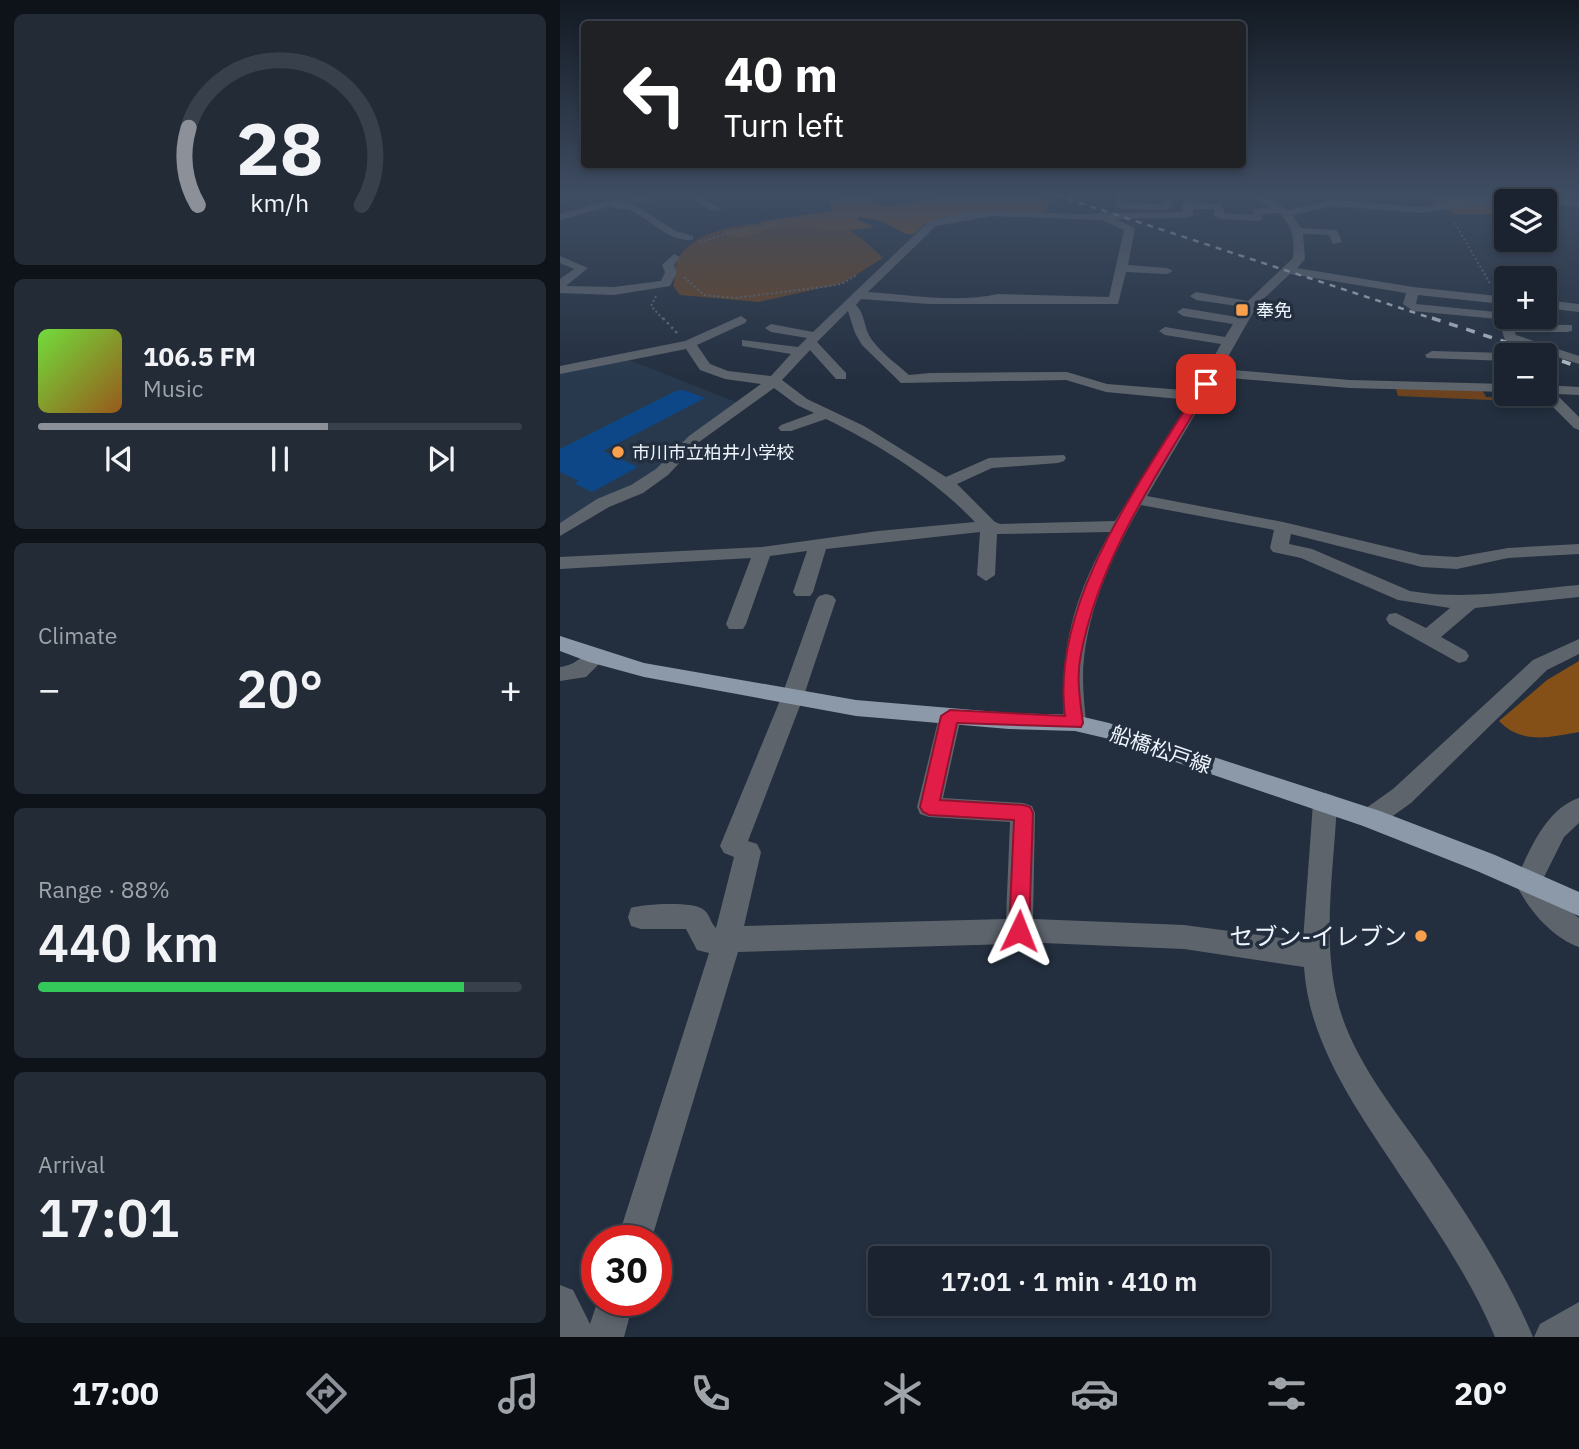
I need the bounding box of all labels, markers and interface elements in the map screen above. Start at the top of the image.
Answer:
text: 40 m [724,42,838,105]
icon: left [609,49,700,140]
text: 28 [236,101,324,196]
text: Turn left [724,104,844,146]
text: km/h [251,186,309,219]
map controls [1494,189,1557,406]
button: layers [1494,189,1557,252]
button: + [1494,266,1557,329]
place label: 奉免 [1256,299,1292,322]
marker: 奉免 [1234,302,1250,318]
text: 106.5 FM [143,339,256,373]
button: − [1494,343,1557,406]
pin [1176,354,1236,414]
icon: arrive [1187,365,1225,403]
text: Music [143,373,203,403]
icon: previous [100,440,138,478]
icon: pause [261,440,299,478]
icon: next [422,440,460,478]
place label: 市川市立柏井小学校 [632,441,794,464]
marker: 市川市立柏井小学校 [610,444,626,460]
text: Climate [38,620,117,650]
text: 20° [237,655,323,722]
text: − [38,664,61,713]
text: + [499,664,522,713]
street label: 船橋松戸線 [1107,719,1215,779]
text: Range · 88% [38,874,170,904]
position arrow [982,894,1056,968]
text: 440 km [38,909,219,976]
place label: セブン-イレブン [1229,920,1407,952]
marker: セブン-イレブン [1413,928,1429,944]
text: Arrival [38,1149,105,1179]
text: 17:01 [38,1184,179,1251]
speed limit sign: 30 [581,1225,672,1316]
text: 17:01 · 1 min · 410 m [941,1264,1197,1298]
icon: directions [302,1369,351,1418]
icon: music [494,1369,543,1418]
icon: phone [686,1369,735,1418]
icon: climate [878,1369,927,1418]
icon: car [1070,1369,1119,1418]
icon: filters [1262,1369,1311,1418]
text: 17:00 [72,1372,159,1414]
text: 20° [1454,1372,1507,1414]

